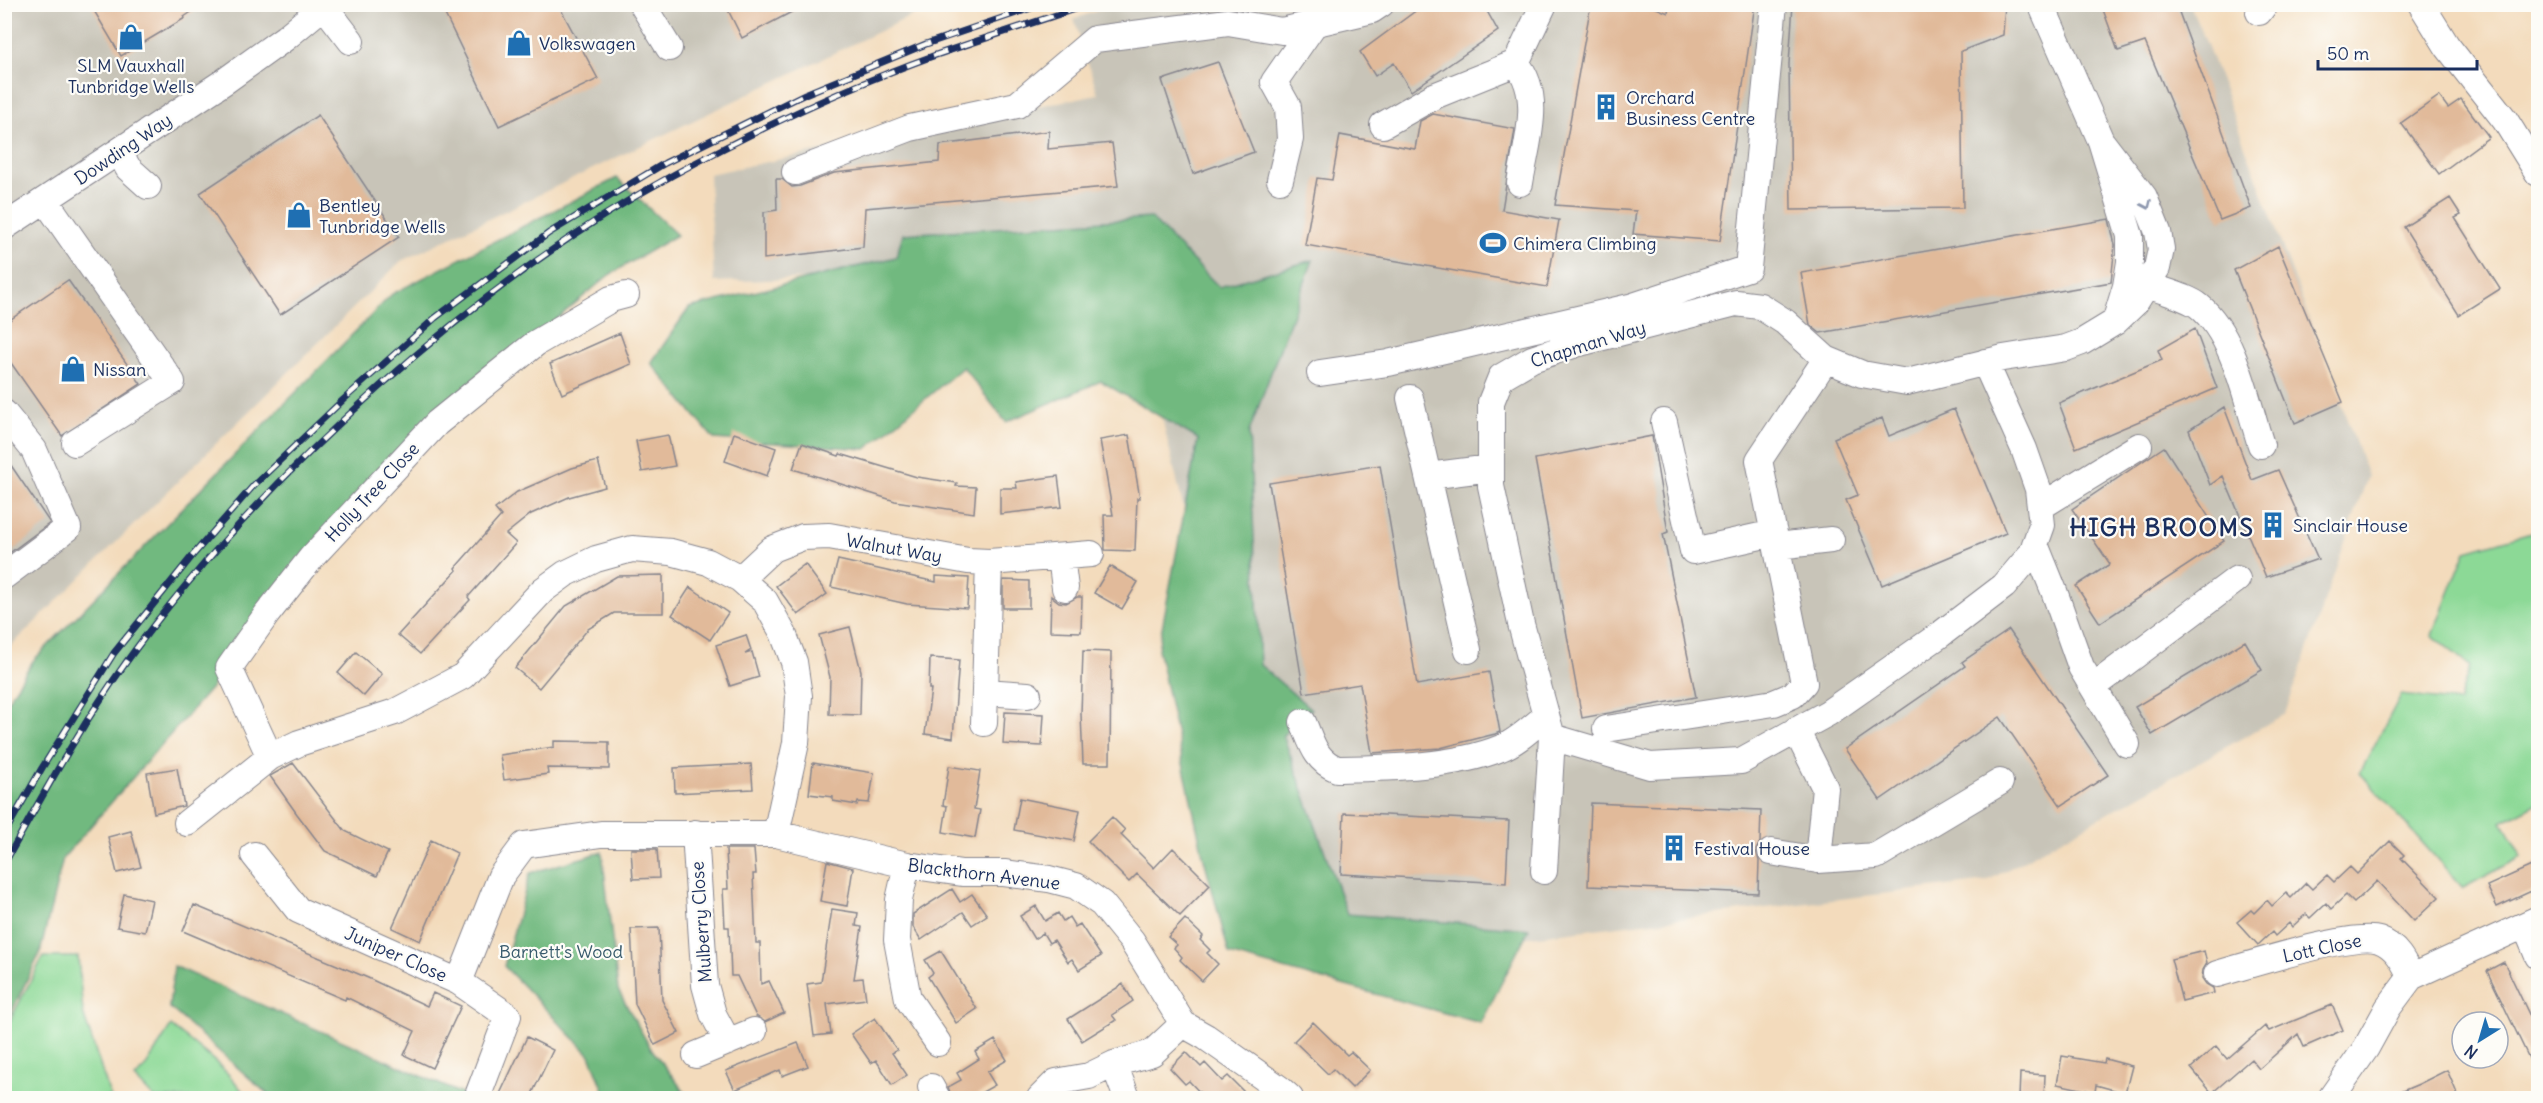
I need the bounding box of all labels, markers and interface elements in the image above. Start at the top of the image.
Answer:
shop icon: SLM Vauxhall Tunbridge Wells [116,22,146,52]
shop icon: Volkswagen [504,28,534,58]
place label: Volkswagen [539,32,636,55]
scale bar [2318,33,2477,71]
text: 50 m [2327,42,2369,65]
place label: SLM Vauxhall Tunbridge Wells [68,54,194,98]
place label: Orchard Business Centre [1626,86,1755,130]
building icon: Orchard Business Centre [1591,92,1621,122]
street label: Dowding Way [70,108,176,190]
place label: Bentley Tunbridge Wells [319,194,446,238]
one-way arrow [2140,199,2152,210]
shop icon: Bentley Tunbridge Wells [284,200,314,230]
sports icon: Chimera Climbing [1478,228,1508,258]
place label: Chimera Climbing [1513,232,1657,255]
street label: Chapman Way [1527,316,1649,372]
shop icon: Nissan [58,354,88,384]
place label: Nissan [93,358,146,381]
street label: Holly Tree Close [320,437,424,547]
building icon: Sinclair House [2258,510,2288,540]
district label: HIGH BROOMS [2070,512,2254,542]
place label: Sinclair House [2293,514,2408,537]
street label: Walnut Way [844,528,944,568]
building icon: Festival House [1659,833,1689,863]
place label: Festival House [1694,837,1810,860]
street label: Blackthorn Avenue [907,853,1061,895]
street label: Mulberry Close [685,860,717,984]
street label: Juniper Close [341,921,451,987]
street label: Lott Close [2281,928,2363,968]
park label: Barnett's Wood [499,940,623,963]
north arrow [2450,1010,2510,1070]
text: N [2461,1041,2481,1063]

